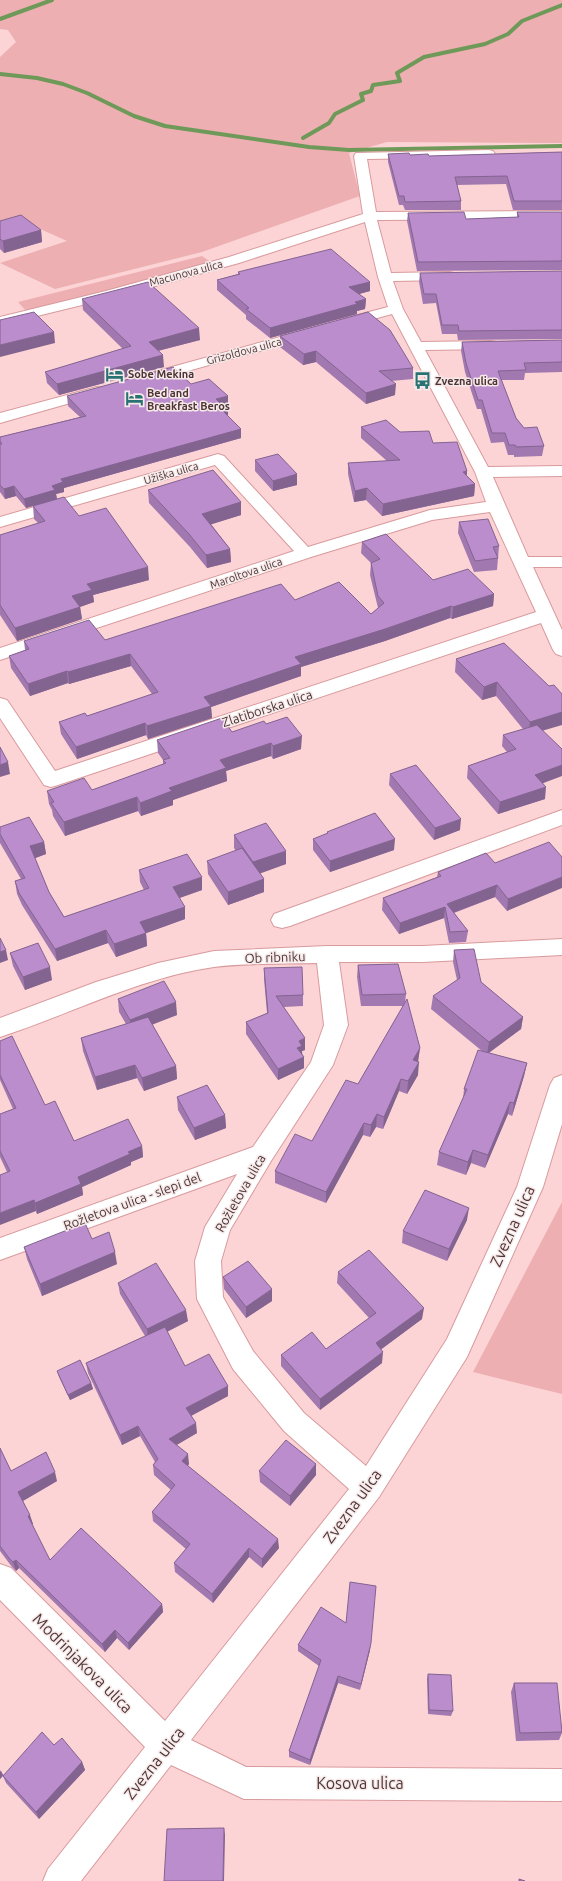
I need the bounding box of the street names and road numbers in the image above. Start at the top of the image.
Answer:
street label: Macunova ulica [148,257,224,289]
street label: Grizoldova ulica [205,335,283,367]
street label: Užiška ulica [142,459,200,487]
street label: Maroltova ulica [208,555,284,591]
street label: Zlatiborska ulica [220,687,314,729]
street label: Ob ribniku [244,949,306,965]
street label: Rožletova ulica [212,1152,268,1234]
street label: Rožletova ulica - slepi del [61,1169,203,1232]
street label: Zvezna ulica [486,1183,538,1269]
street label: Zvezna ulica [319,1466,385,1546]
street label: Modrinjakova ulica [29,1609,137,1717]
street label: Zvezna ulica [120,1723,188,1803]
street label: Kosova ulica [316,1774,404,1792]

